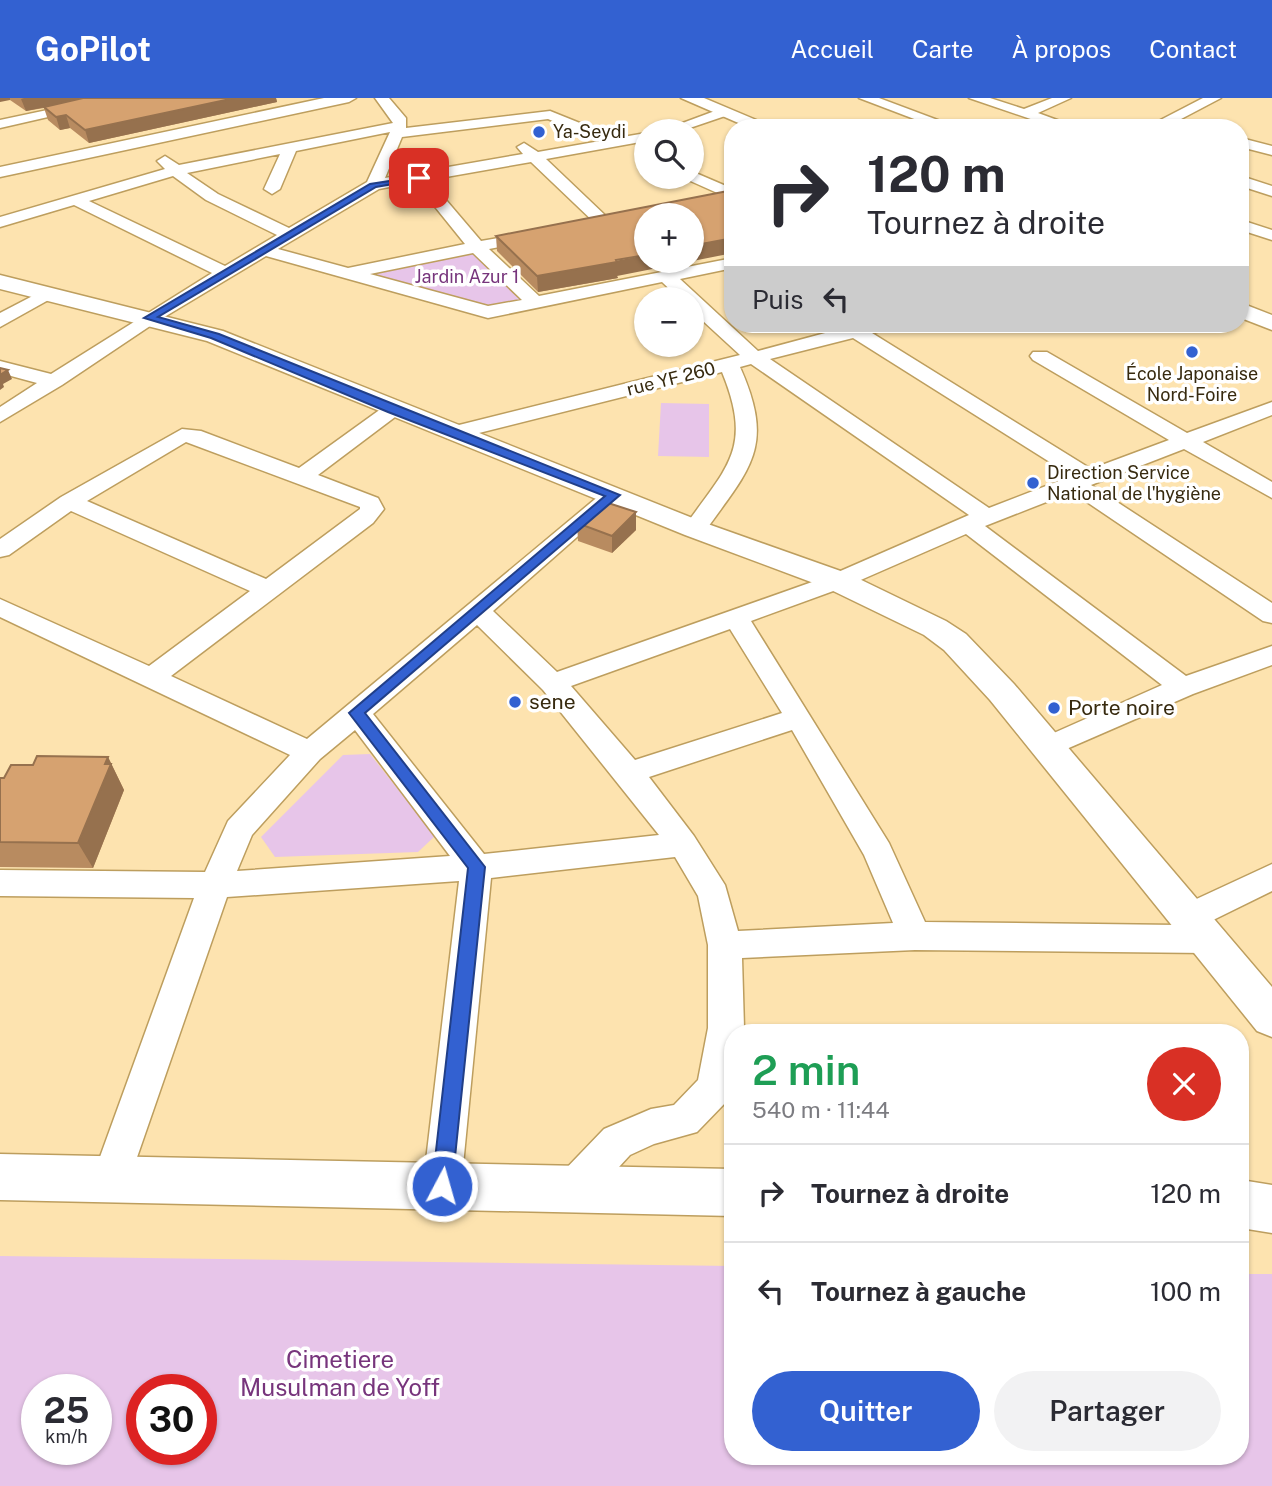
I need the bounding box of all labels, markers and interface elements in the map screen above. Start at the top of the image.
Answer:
text: GoPilot [35,30,151,68]
text: Accueil [791,35,874,63]
text: Carte [912,35,973,63]
text: À propos [1011,35,1111,63]
text: Contact [1149,35,1237,63]
map controls [634,119,704,357]
button: search [634,119,704,189]
place label: Ya-Seydi [553,121,626,142]
marker: Ya-Seydi [531,124,547,140]
text: 120 m [867,145,1006,203]
icon: right [752,147,843,238]
pin [389,148,449,208]
icon: arrive [400,159,438,197]
button: + [634,203,704,273]
text: Tournez à droite [867,204,1105,241]
park label: Jardin Azur 1 [415,266,519,287]
icon: left [817,280,855,318]
text: Puis [752,284,803,315]
button: − [634,287,704,357]
marker: École Japonaise Nord-Foire [1184,344,1200,360]
street label: rue YF 260 [624,357,717,400]
place label: École Japonaise Nord-Foire [1126,362,1258,405]
place label: Direction Service National de l'hygiène [1047,462,1221,504]
marker: Direction Service National de l'hygiène [1025,475,1041,491]
place label: sene [529,689,576,714]
marker: sene [507,694,523,710]
place label: Porte noire [1068,695,1175,720]
marker: Porte noire [1046,700,1062,716]
text: 2 min [752,1045,860,1094]
button: close [1147,1047,1221,1121]
text: 540 m · 11:44 [752,1096,890,1123]
position arrow [405,1149,479,1223]
icon: right [752,1174,790,1212]
text: Tournez à droite [811,1178,1009,1209]
text: 120 m [1150,1178,1221,1209]
icon: left [752,1272,790,1310]
text: Tournez à gauche [811,1276,1026,1307]
text: 100 m [1150,1276,1221,1307]
park label: Cimetiere Musulman de Yoff [240,1345,440,1401]
button: Quitter [752,1371,980,1451]
button: Partager [994,1371,1221,1451]
speed limit sign: 30 [126,1374,217,1465]
text: 25 [44,1390,89,1431]
text: km/h [45,1426,88,1447]

